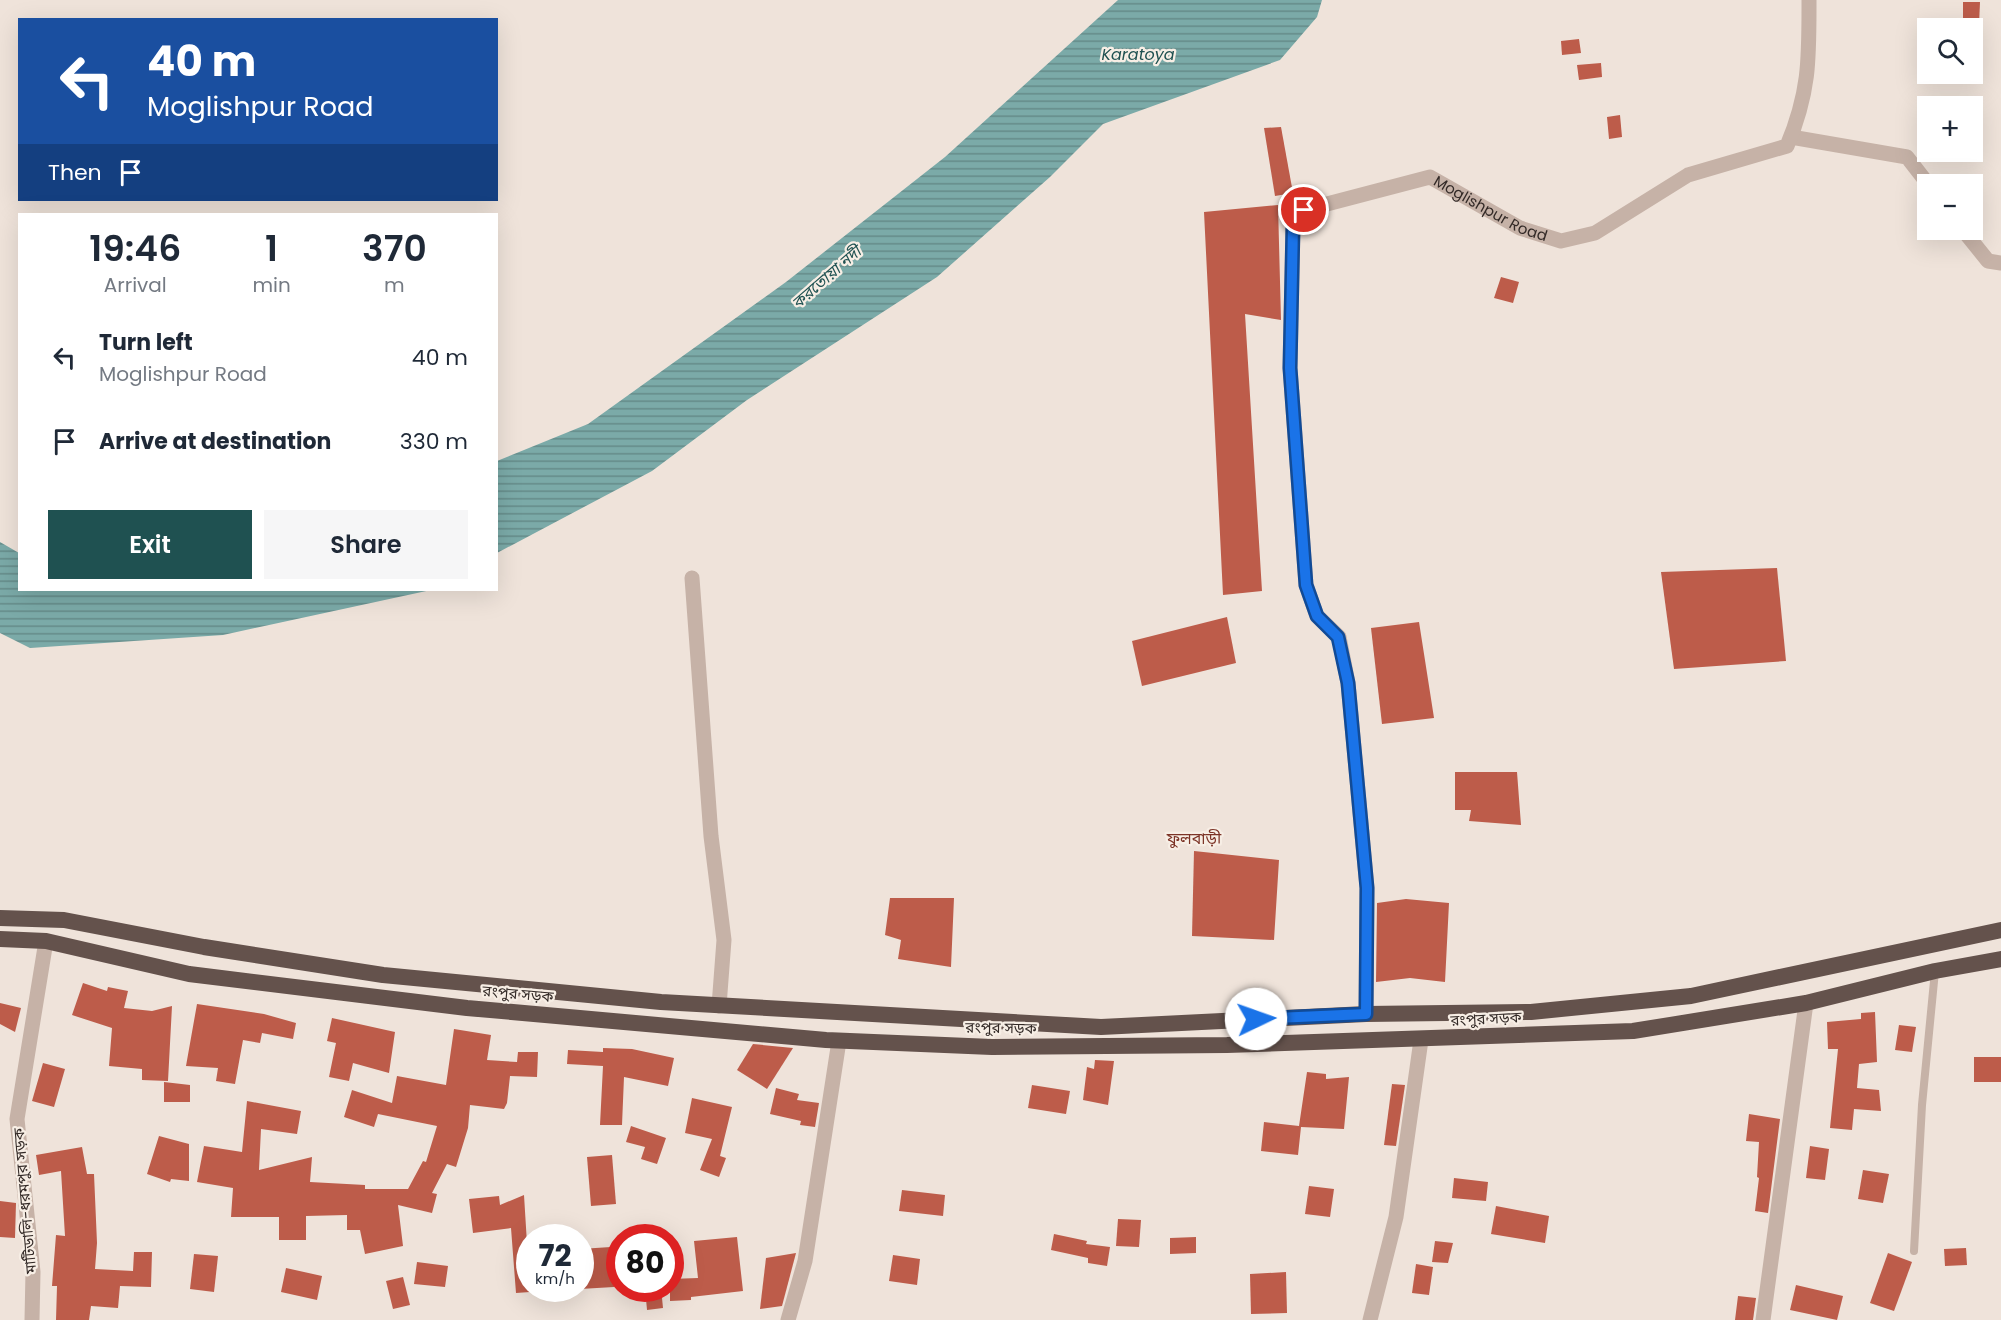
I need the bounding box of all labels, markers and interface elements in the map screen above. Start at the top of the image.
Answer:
map controls [1917,18,1983,240]
button: search [1917,18,1983,84]
text: 40 m [147,32,256,91]
icon: left [48,42,126,120]
water label: Karatoya [1101,43,1175,66]
text: Moglishpur Road [147,88,373,125]
button: + [1917,96,1983,162]
icon: arrive [114,156,147,189]
text: Then [48,157,102,188]
street label: Moglishpur Road [1430,170,1550,246]
button: − [1917,174,1983,240]
pin [1278,184,1329,235]
icon: arrive [1287,193,1320,226]
text: 19:46 [89,223,181,274]
text: 1 [265,223,278,274]
text: 370 [362,223,427,274]
water label: করতোয়া নদী [786,239,868,314]
text: Arrival [104,271,167,299]
text: min [252,271,291,299]
text: m [384,271,405,299]
text: Turn left [99,327,193,358]
icon: left [48,341,81,374]
text: 40 m [412,342,468,373]
text: Moglishpur Road [99,360,267,388]
icon: arrive [48,425,81,458]
text: Arrive at destination [99,426,331,457]
text: 330 m [400,426,468,457]
button: Exit [48,510,252,579]
button: Share [264,510,468,579]
district label: ফুলবাড়ী [1166,827,1222,850]
street label: রংপুর সড়ক [481,980,555,1007]
position arrow [1224,987,1288,1051]
street label: রংপুর সড়ক [1449,1006,1523,1031]
street label: রংপুর সড়ক [964,1016,1038,1039]
street label: মাটিডালি-ধরমপুর সড়ক [8,1126,41,1276]
speed limit sign: 80 [606,1224,684,1302]
text: 72 [538,1234,572,1277]
text: km/h [535,1268,575,1289]

